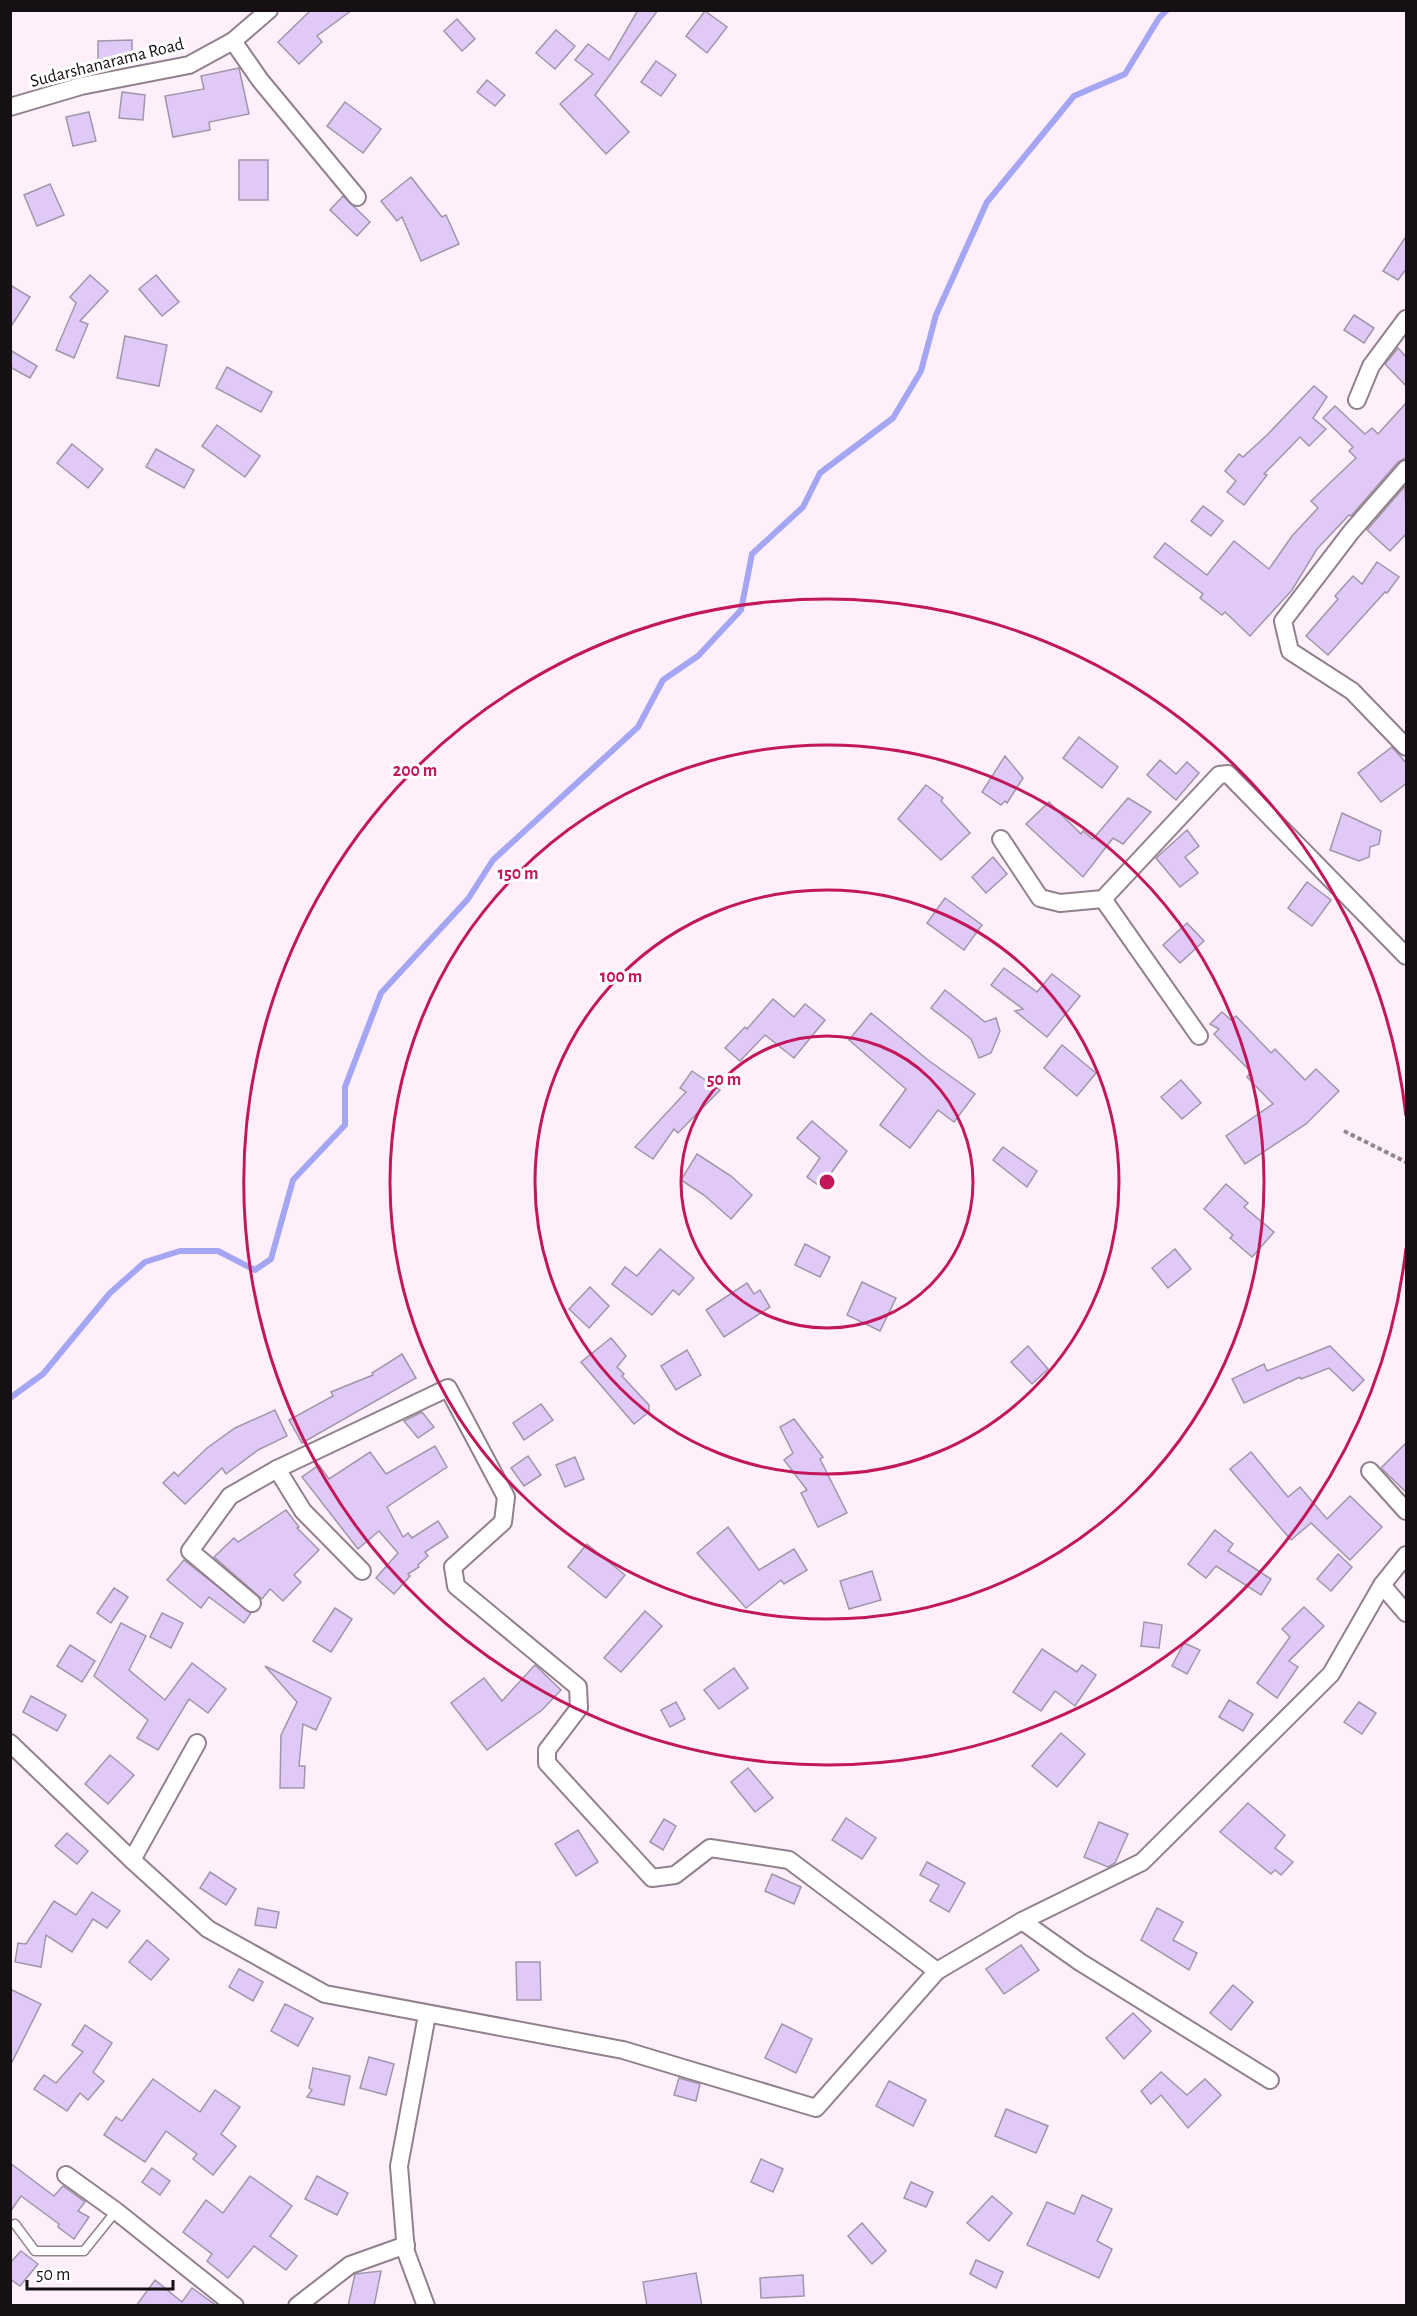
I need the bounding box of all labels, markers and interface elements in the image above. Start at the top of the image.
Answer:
street label: Sudarshanarama Road [28,35,186,91]
text: 200 m [393,762,437,780]
text: 150 m [498,865,538,883]
text: 100 m [600,968,642,986]
text: 50 m [707,1071,741,1089]
centre of rings [817,1172,837,1192]
scale bar [27,2253,172,2291]
text: 50 m [36,2266,70,2284]

